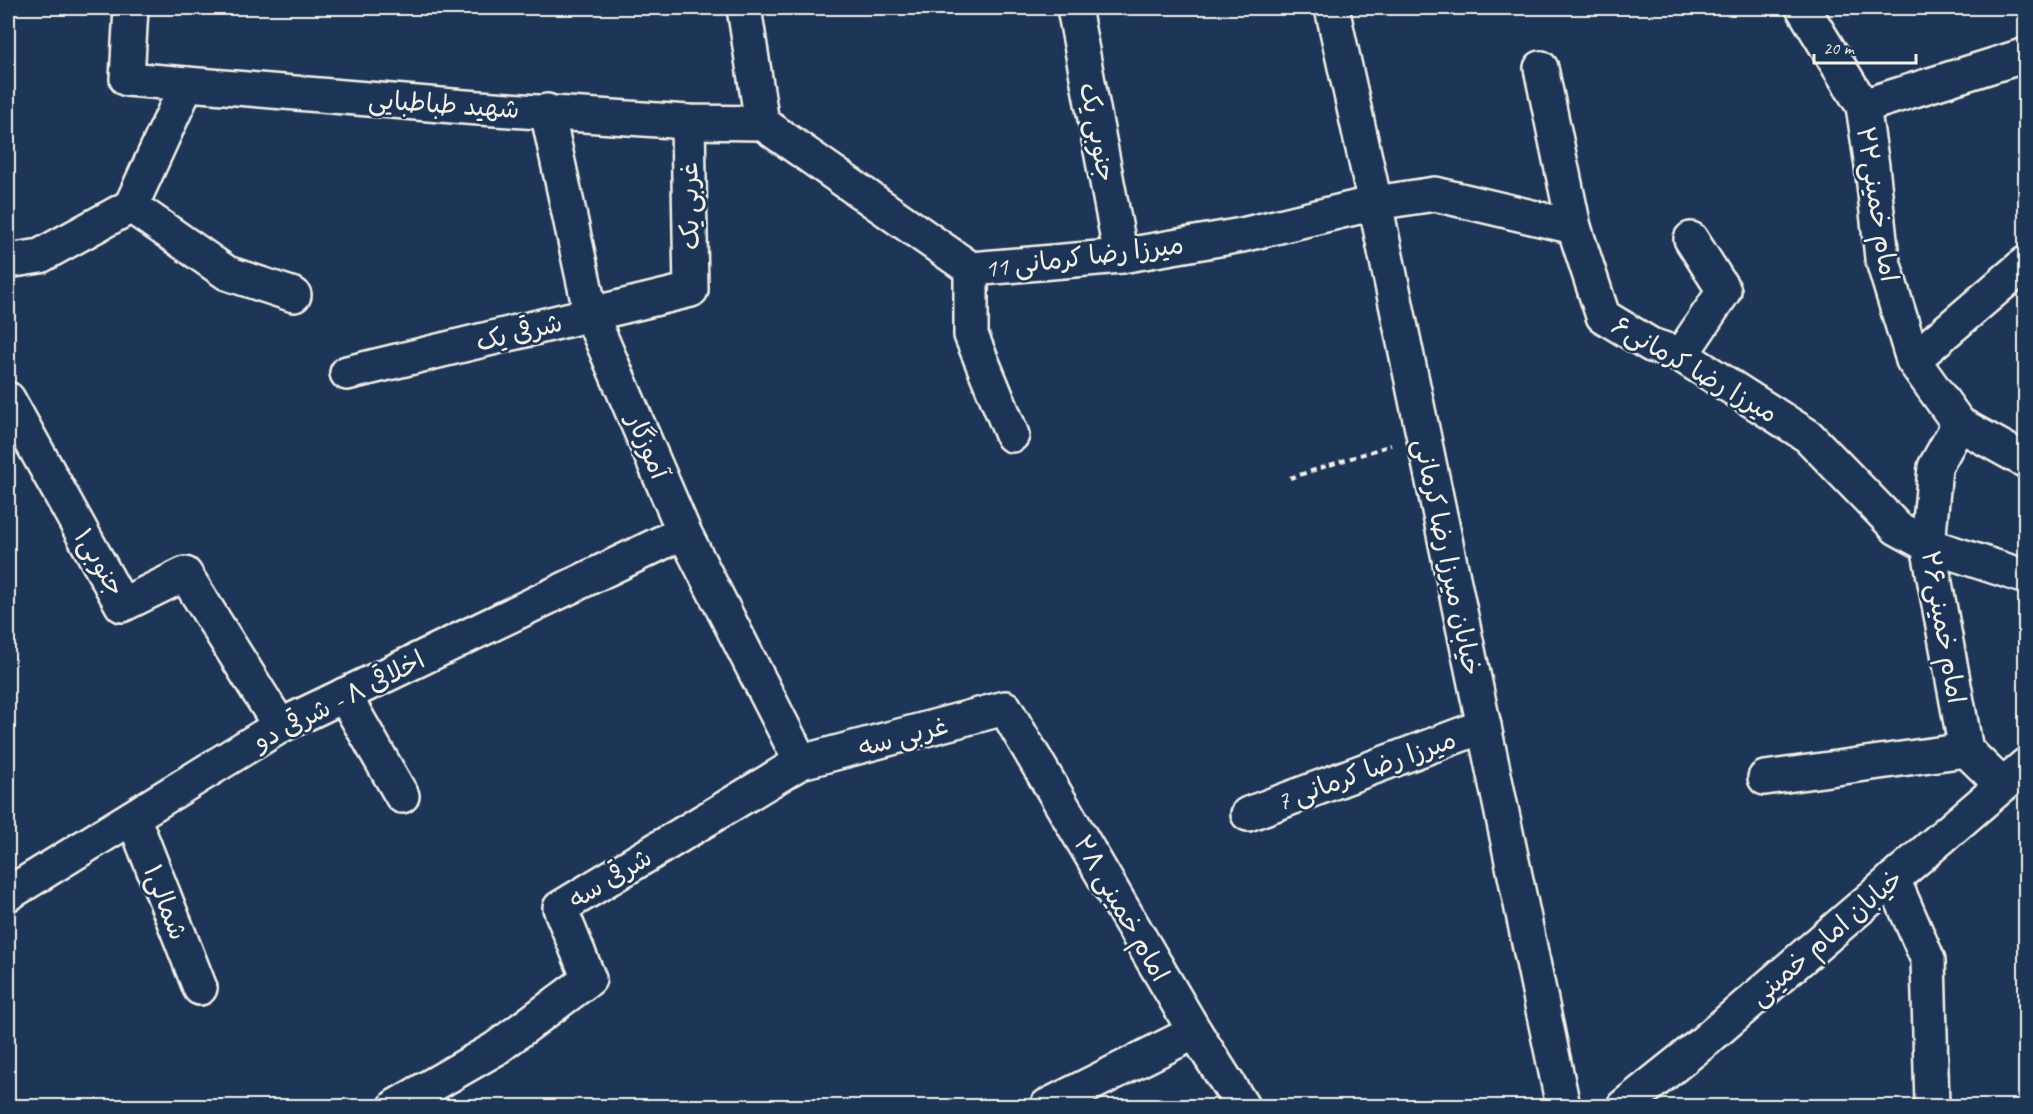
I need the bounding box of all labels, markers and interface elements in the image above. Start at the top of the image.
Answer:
scale bar [1814,27,1916,65]
text: 20 m [1823,37,1856,59]
street label: جنوبی یک [1072,80,1123,184]
street label: شهید طباطبایی [367,83,521,126]
street label: امام خمینی۲۲ [1846,124,1906,285]
street label: غربی یک [672,162,707,250]
street label: میرزا رضا کرمانی 11 [983,228,1186,285]
street label: شرقی یک [472,306,566,359]
street label: میرزا رضا کرمانی۶ [1606,309,1784,430]
street label: آموزگار [618,407,677,485]
street label: خیابان میرزا رضا کرمانی [1406,436,1489,679]
street label: جنوبی۱ [67,522,133,602]
street label: امام خمینی۲۶ [1911,548,1973,707]
street label: اخلاقی ۸ - شرقی دو [246,643,430,759]
street label: غربی سه [855,709,952,764]
street label: میرزا رضا کرمانی 7 [1272,723,1460,818]
street label: امام خمینی ۲۸ [1064,829,1177,989]
street label: شرقی سه [563,841,658,916]
street label: شمالی۱ [136,860,195,945]
street label: خیابان امام خمینی [1743,862,1912,1015]

